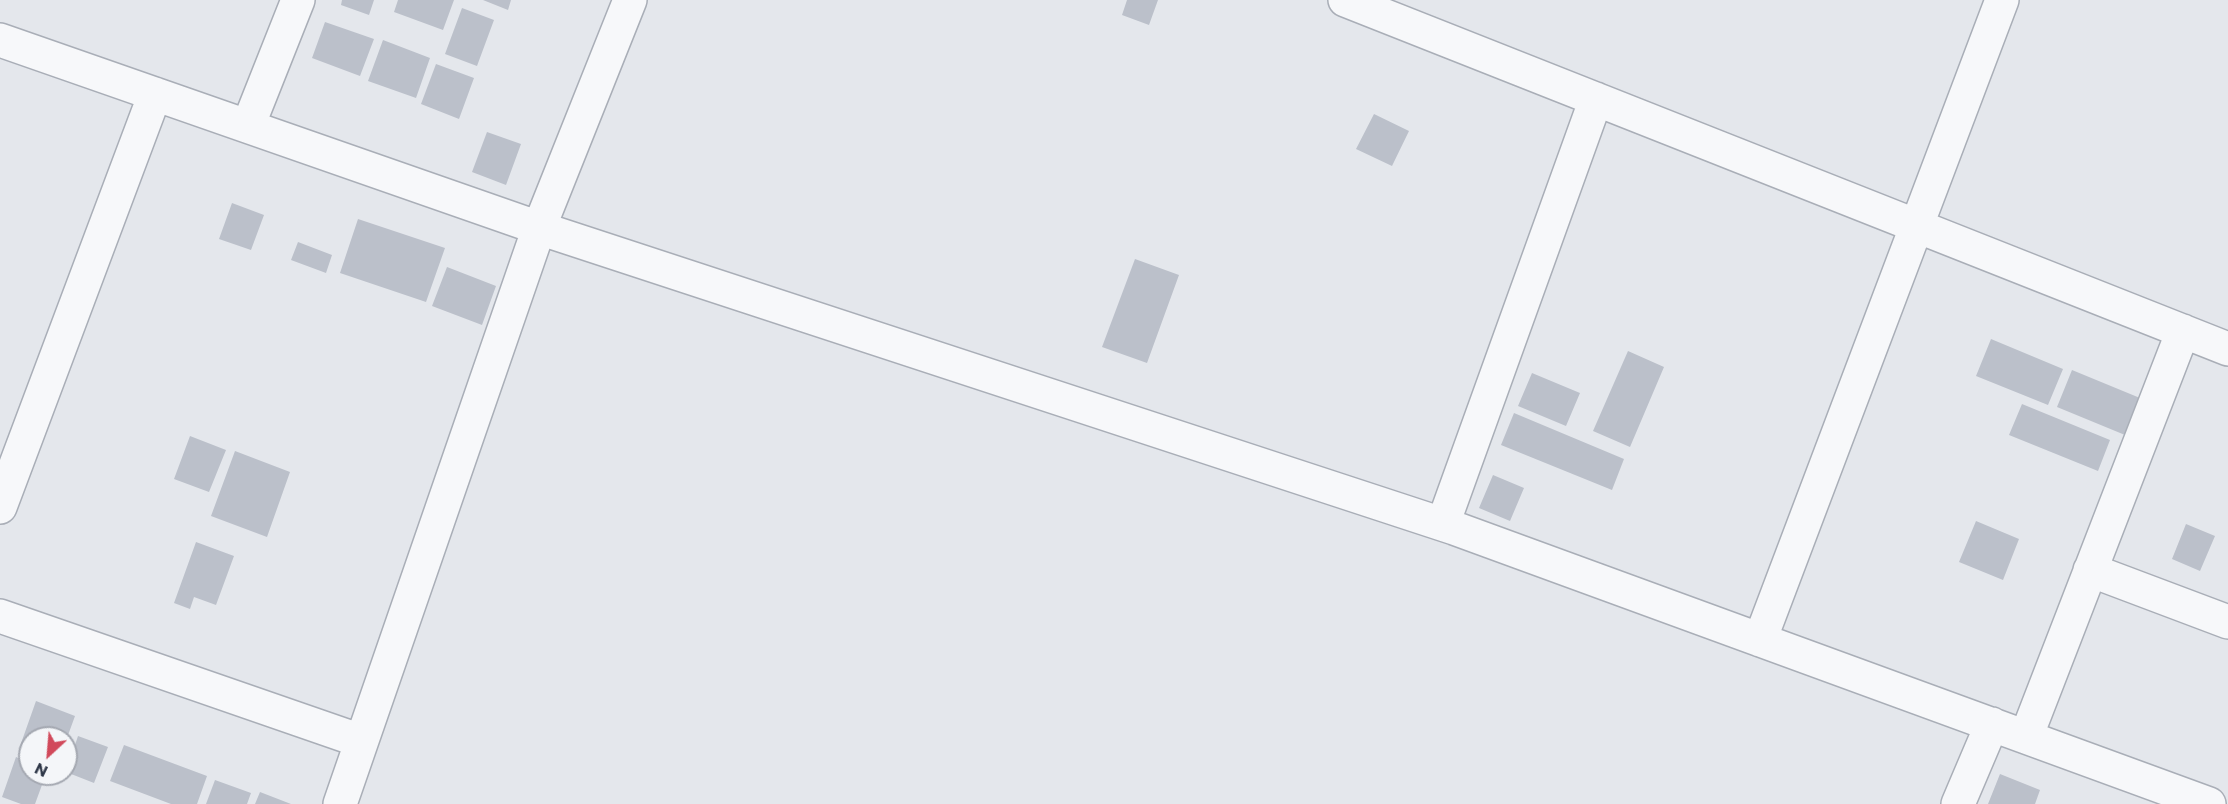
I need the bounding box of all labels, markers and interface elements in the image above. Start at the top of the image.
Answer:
north arrow [18,726,78,786]
text: N [31,760,50,782]

